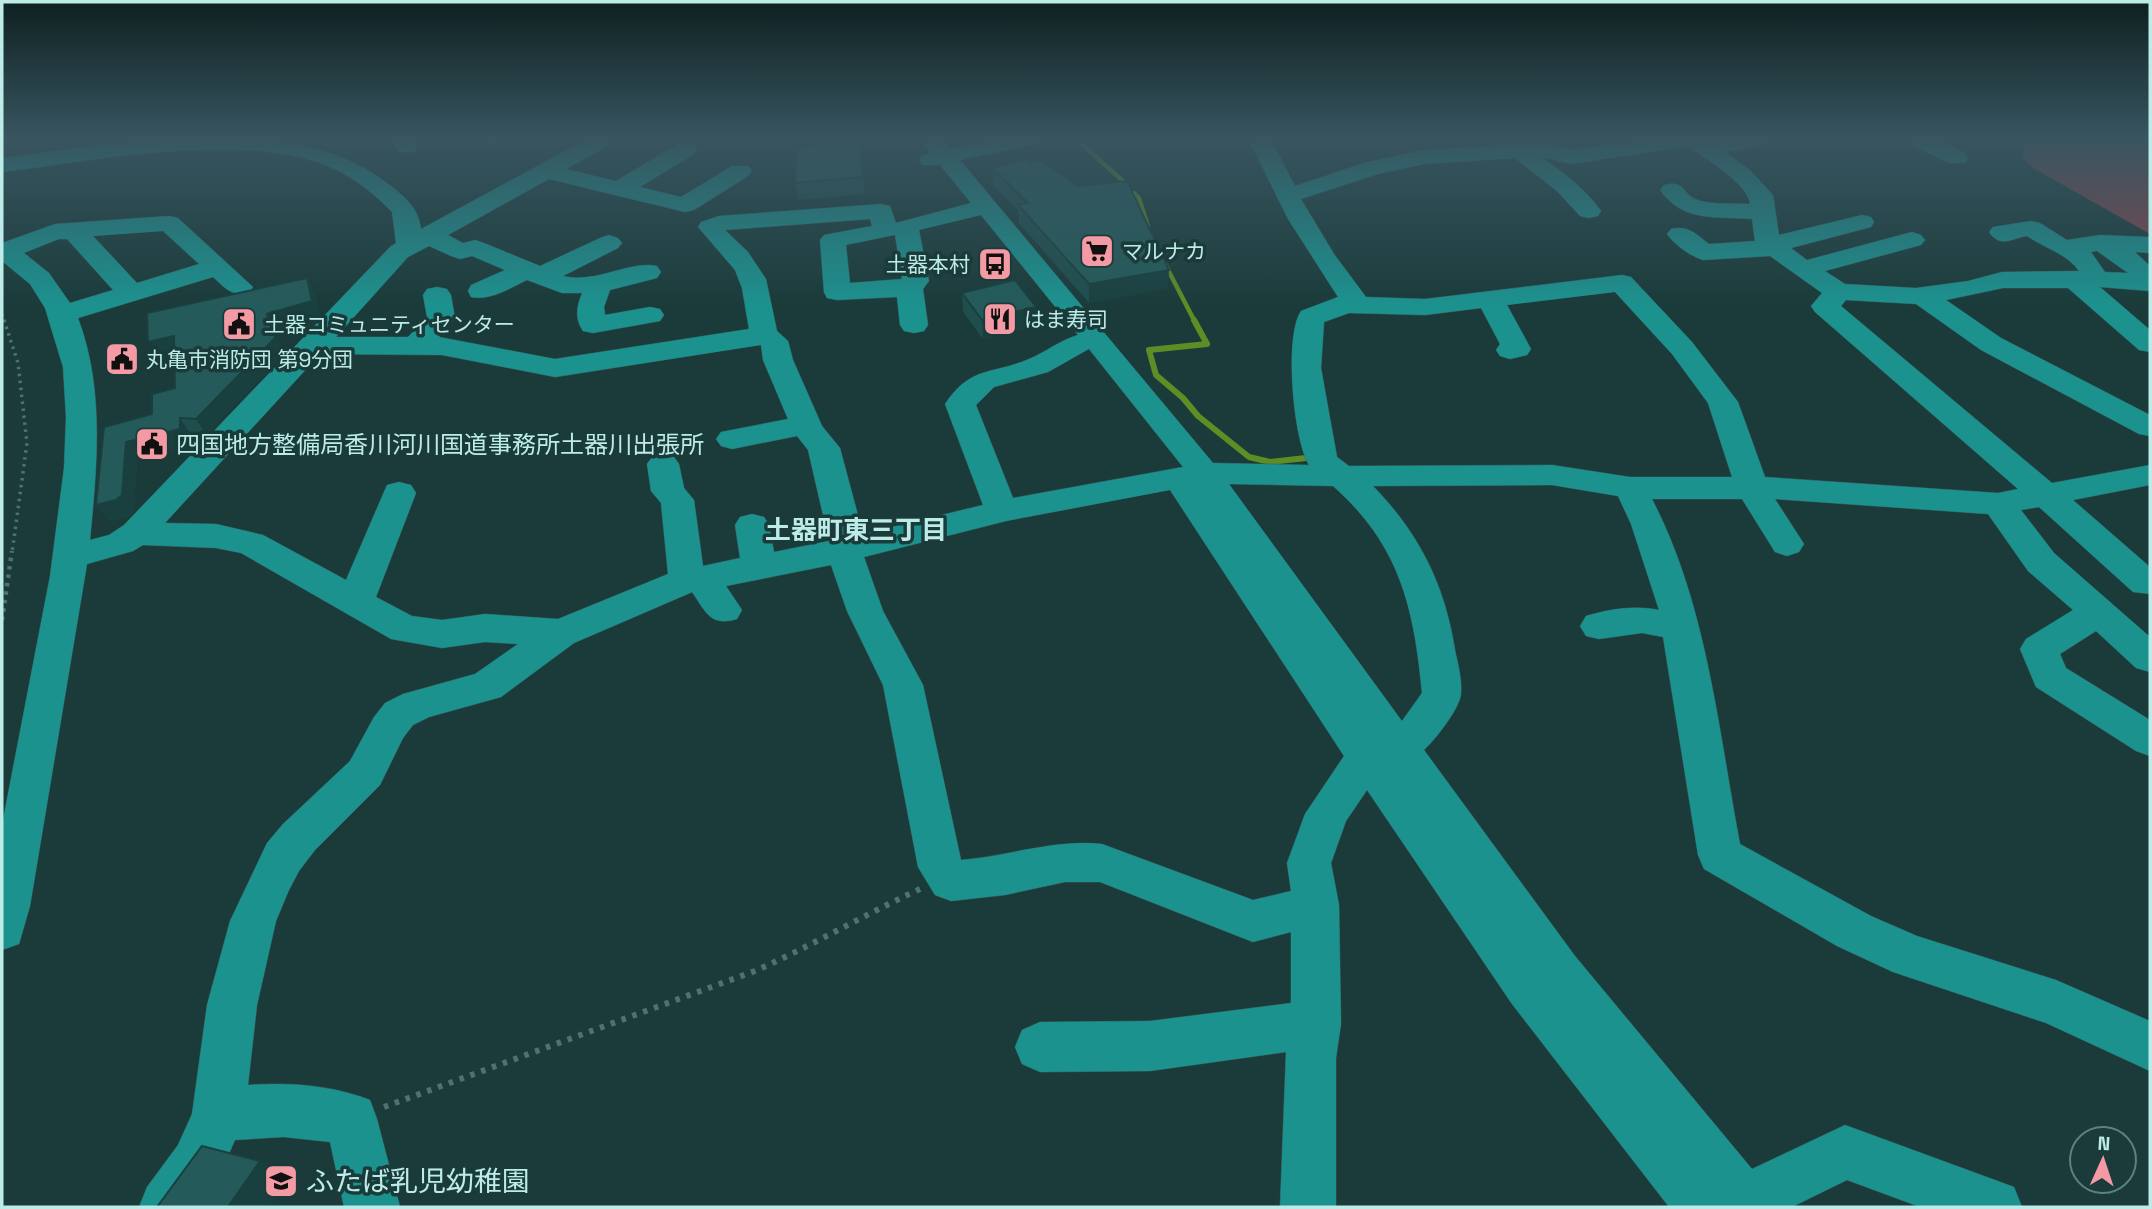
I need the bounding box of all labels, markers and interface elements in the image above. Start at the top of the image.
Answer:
supermarket icon: マルナカ [1078,232,1116,270]
place label: マルナカ [1122,238,1206,265]
bus stop icon: 土器本村 [976,245,1014,283]
place label: 土器本村 [886,251,970,278]
restaurant icon: はま寿司 [981,300,1019,338]
public building icon: 土器コミュニティセンター [220,305,258,343]
place label: はま寿司 [1024,306,1108,333]
place label: 土器コミュニティセンター [264,311,515,338]
public building icon: 丸亀市消防団 第9分団 [103,340,141,378]
place label: 丸亀市消防団 第9分団 [146,346,353,373]
public building icon: 四国地方整備局香川河川国道事務所土器川出張所 [133,425,171,463]
place label: 四国地方整備局香川河川国道事務所土器川出張所 [176,429,704,460]
district label: 土器町東三丁目 [765,513,947,547]
north arrow [2068,1125,2138,1195]
text: N [2097,1131,2111,1156]
school or university icon: ふたば乳児幼稚園 [262,1162,300,1200]
place label: ふたば乳児幼稚園 [306,1163,530,1199]

